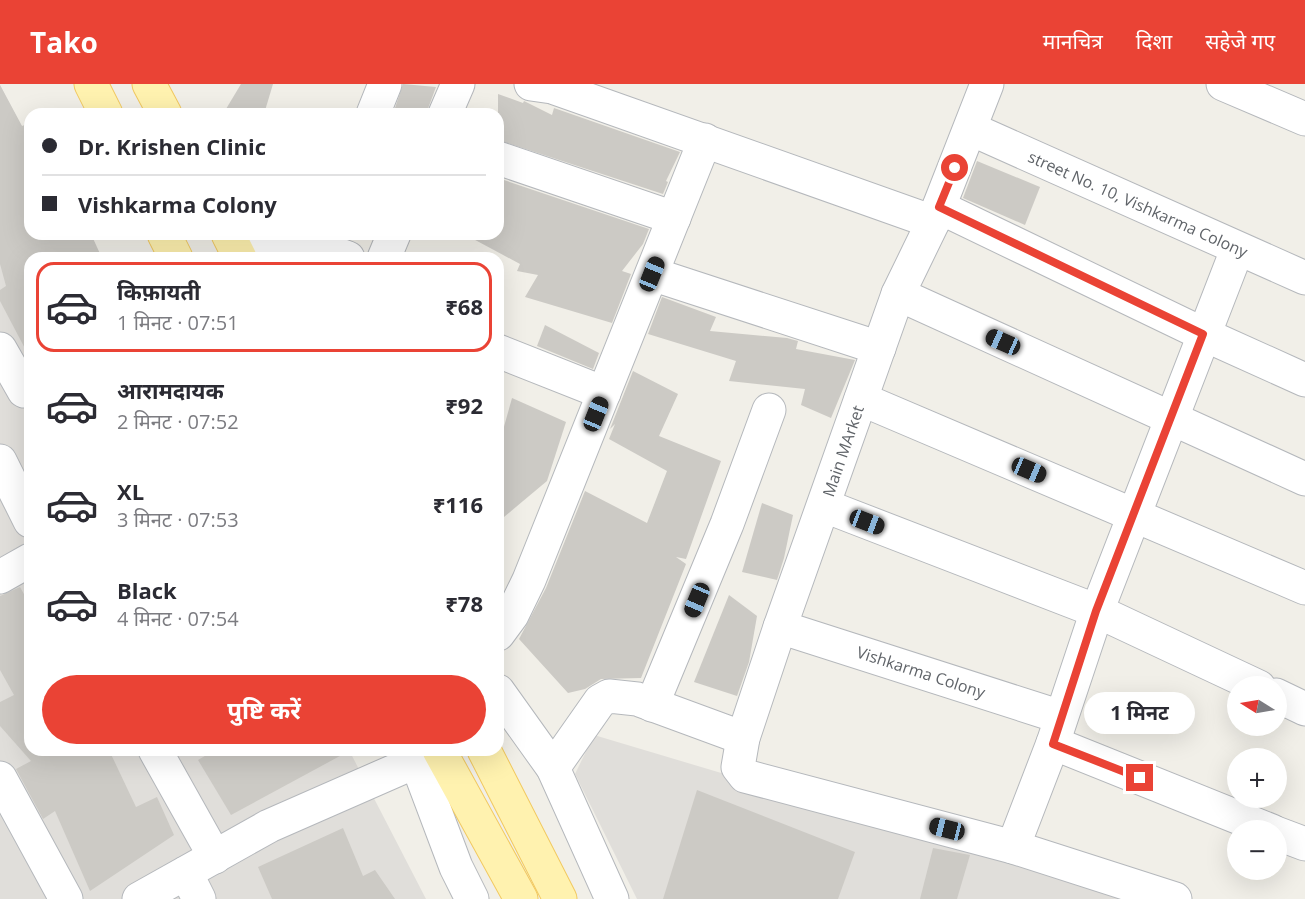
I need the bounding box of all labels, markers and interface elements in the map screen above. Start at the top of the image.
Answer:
text: Tako [30,23,98,61]
text: मानचित्र [1043,27,1103,55]
text: दिशा [1136,27,1172,55]
text: सहेजे गए [1205,27,1275,55]
text: Dr. Krishen Clinic [78,131,266,161]
street label: street No. 10, Vishkarma Colony [1025,146,1252,263]
route start [941,154,968,181]
text: Vishkarma Colony [78,189,277,219]
car [637,254,667,294]
text: किफ़ायती [117,276,201,306]
icon: car [45,280,99,334]
text: ₹68 [445,291,483,321]
text: 1 मिनट · 07:51 [117,309,239,336]
car [983,326,1023,358]
text: आरामदायक [117,375,224,405]
icon: car [45,379,99,433]
text: ₹92 [445,390,483,420]
car [581,394,611,434]
street label: Main MArket [817,402,869,500]
text: 2 मिनट · 07:52 [117,408,239,435]
car [1009,455,1049,485]
text: XL [117,476,144,506]
icon: car [45,478,99,532]
text: ₹116 [433,489,483,519]
text: 3 मिनट · 07:53 [117,506,239,533]
car [847,507,887,537]
text: Black [117,575,177,605]
icon: car [45,577,99,631]
car [682,580,712,620]
text: ₹78 [445,588,483,618]
text: 4 मिनट · 07:54 [117,605,239,632]
street label: Vishkarma Colony [854,641,989,703]
button: पुष्टि करें [42,675,486,744]
north arrow [1227,676,1287,736]
map controls [1227,676,1287,880]
callout: 1 मिनट [1084,691,1196,733]
text: 1 मिनट [1110,699,1169,726]
button: + [1227,748,1287,808]
route end [1126,764,1153,791]
car [927,816,967,842]
button: − [1227,820,1287,880]

